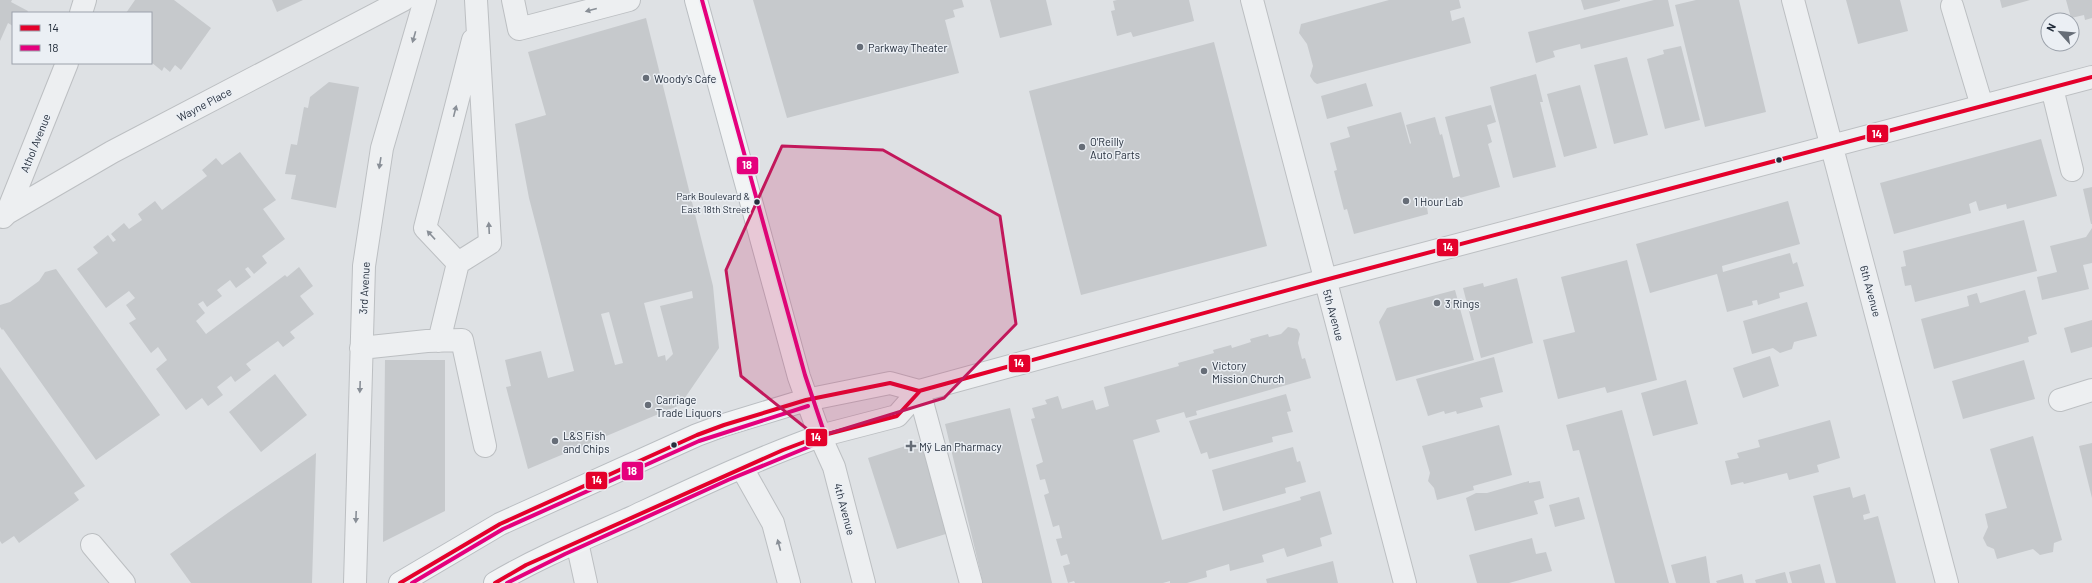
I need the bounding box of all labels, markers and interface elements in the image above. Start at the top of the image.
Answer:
one-way arrow [585,7,597,13]
legend [12,12,152,64]
north arrow [2040,12,2080,52]
text: 14 [48,20,59,34]
text: N [2043,21,2058,33]
one-way arrow [411,32,417,44]
text: 18 [48,40,58,54]
place label: Parkway Theater [868,41,947,54]
marker: Parkway Theater [855,42,865,52]
place label: Woody's Cafe [654,72,716,85]
marker: Woody's Cafe [641,73,651,83]
street label: Wayne Place [175,84,234,124]
one-way arrow [452,104,458,116]
street label: Athol Avenue [17,112,53,174]
line badge: 14 [1866,124,1889,143]
text: 14 [1872,127,1883,140]
place label: O'Reilly Auto Parts [1090,135,1140,161]
marker: O'Reilly Auto Parts [1077,142,1087,152]
unlabelled marker [1774,155,1784,165]
line badge: 18 [736,156,759,175]
one-way arrow [377,157,383,169]
text: 18 [742,158,752,171]
place label: Park Boulevard & East 18th Street [676,190,750,215]
place label: 1 Hour Lab [1414,195,1463,208]
marker: 1 Hour Lab [1401,196,1411,206]
marker: Park Boulevard & East 18th Street [752,197,762,207]
one-way arrow [486,222,493,234]
one-way arrow [427,230,436,240]
line badge: 14 [1436,238,1459,257]
text: 14 [1443,240,1454,253]
street label: 3rd Avenue [356,261,372,315]
street label: 6th Avenue [1858,264,1884,318]
street label: 5th Avenue [1321,288,1347,342]
place label: 3 Rings [1445,297,1479,310]
marker: 3 Rings [1432,298,1442,308]
line badge: 14 [1008,354,1031,373]
text: 14 [1014,356,1025,369]
place label: Victory Mission Church [1212,359,1284,385]
marker: Victory Mission Church [1199,366,1209,376]
one-way arrow [357,381,363,394]
place label: Carriage Trade Liquors [656,393,722,419]
marker: Carriage Trade Liquors [643,400,653,410]
line badge: 14 [805,428,828,447]
place label: L&S Fish and Chips [563,429,609,455]
text: 14 [811,430,822,443]
marker: L&S Fish and Chips [550,436,560,446]
unlabelled marker [669,440,679,450]
place label: Mỹ Lan Pharmacy [919,440,1002,453]
marker: Mỹ Lan Pharmacy [906,441,916,451]
line badge: 18 [621,461,644,481]
text: 18 [627,464,637,477]
line badge: 14 [585,471,608,490]
text: 14 [592,473,603,486]
street label: 4th Avenue [832,482,858,536]
one-way arrow [353,511,359,524]
one-way arrow [775,539,781,552]

